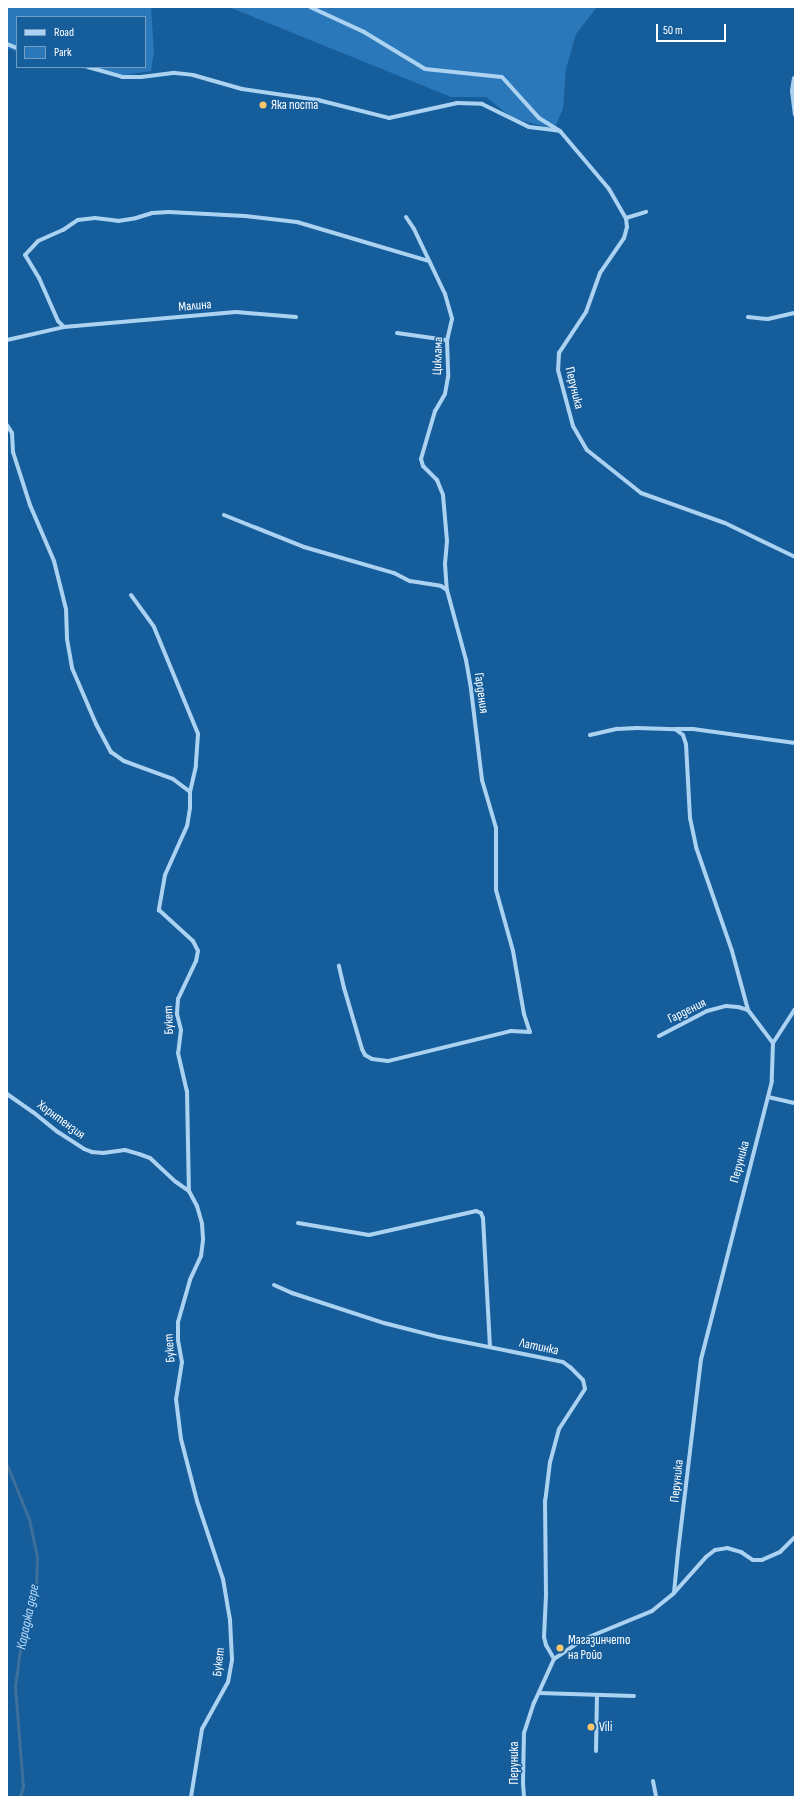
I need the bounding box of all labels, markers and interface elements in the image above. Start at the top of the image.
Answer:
legend [16,16,146,68]
scale bar [658,16,728,42]
text: 50 m [663,23,683,38]
text: Road [54,25,74,40]
text: Park [54,45,72,60]
place label: Яка поста [271,97,318,113]
marker: Яка поста [258,100,268,110]
street label: Малина [178,297,212,315]
street label: Циклама [430,337,446,375]
street label: Перуника [561,365,587,411]
street label: Гардения [470,672,492,714]
street label: Гардения [665,995,709,1027]
street label: Букет [161,1005,177,1035]
street label: Хорнтензия [34,1097,88,1143]
street label: Перуника [727,1139,753,1185]
street label: Букет [161,1333,179,1363]
street label: Латинка [518,1335,560,1359]
street label: Перуника [667,1459,687,1503]
water label: Караджа дере [13,1583,43,1651]
place label: Магазинчето на Ройо [568,1633,630,1664]
marker: Магазинчето на Ройо [555,1643,565,1653]
street label: Букет [210,1647,228,1677]
place label: Vili [599,1719,612,1735]
marker: Vili [586,1722,596,1732]
street label: Перуника [506,1742,522,1784]

